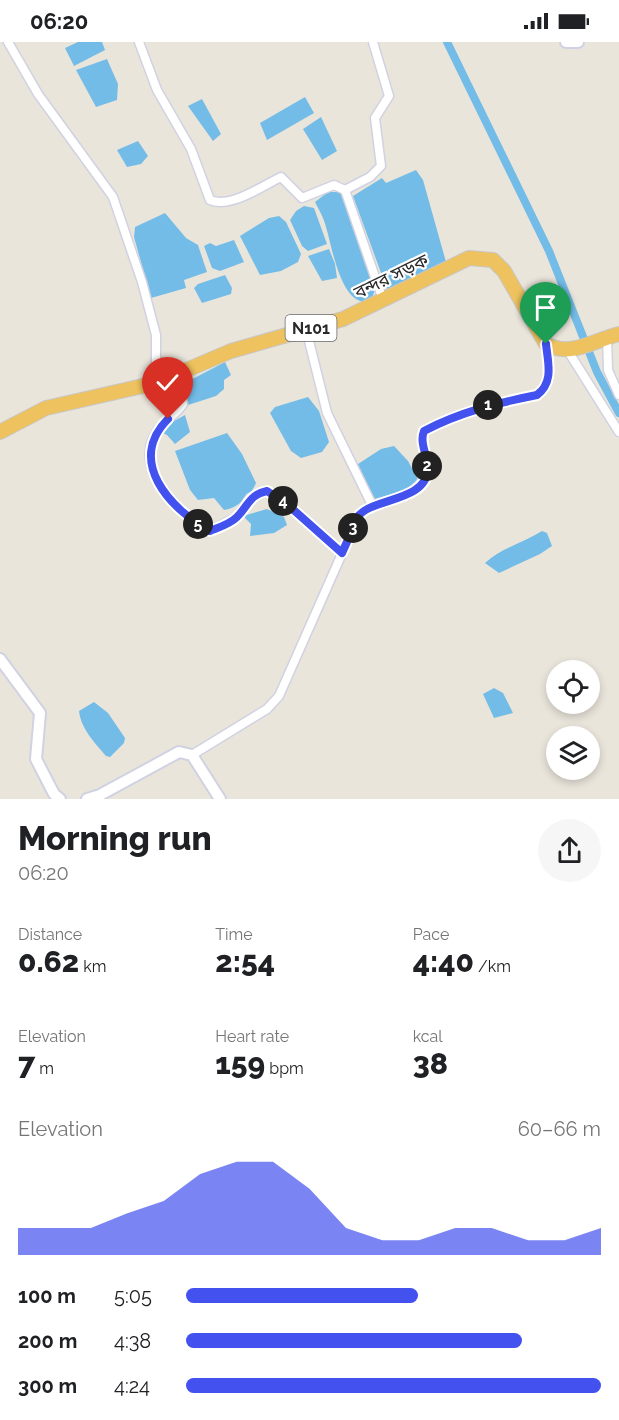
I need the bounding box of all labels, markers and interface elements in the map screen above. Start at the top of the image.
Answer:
text: 06:20 [30,8,88,34]
street label: বন্দর সড়ক [350,249,432,303]
pin [520,282,571,344]
icon: arrive [529,291,562,324]
road number: N101 [286,315,336,341]
pin [142,357,193,419]
icon: check [151,366,184,399]
pin: 1 [473,390,503,420]
text: 1 [484,395,492,414]
pin: 2 [412,451,442,481]
text: 2 [422,456,432,475]
pin: 4 [268,486,298,516]
text: 4 [278,491,288,510]
pin: 5 [183,509,213,539]
pin: 3 [338,513,368,543]
text: 5 [194,514,202,533]
text: 3 [349,518,357,537]
map controls [546,660,600,780]
button: locate [546,660,600,714]
button: layers [546,726,600,780]
text: Morning run [18,819,212,858]
button: share [538,819,601,882]
text: 06:20 [18,861,69,885]
text: Distance [18,925,82,944]
text: Time [215,925,253,944]
text: Pace [413,925,449,944]
text: 0.62 [18,944,79,979]
text: 2:54 [215,944,275,979]
text: 4:40 [413,944,474,979]
text: km [79,957,107,976]
text: /km [474,957,511,976]
text: Elevation [18,1027,86,1046]
text: Heart rate [215,1027,289,1046]
text: kcal [413,1027,443,1046]
text: 7 [18,1046,35,1081]
text: 159 [215,1046,265,1081]
text: 38 [413,1046,448,1081]
text: m [35,1059,54,1078]
text: bpm [265,1059,304,1078]
text: Elevation [18,1117,103,1141]
text: 60–66 m [518,1117,601,1141]
text: 100 m [18,1284,76,1308]
text: 5:05 [114,1284,152,1308]
text: 200 m [18,1329,77,1353]
text: 4:38 [114,1329,151,1353]
text: 300 m [18,1374,77,1398]
text: 4:24 [114,1374,150,1398]

